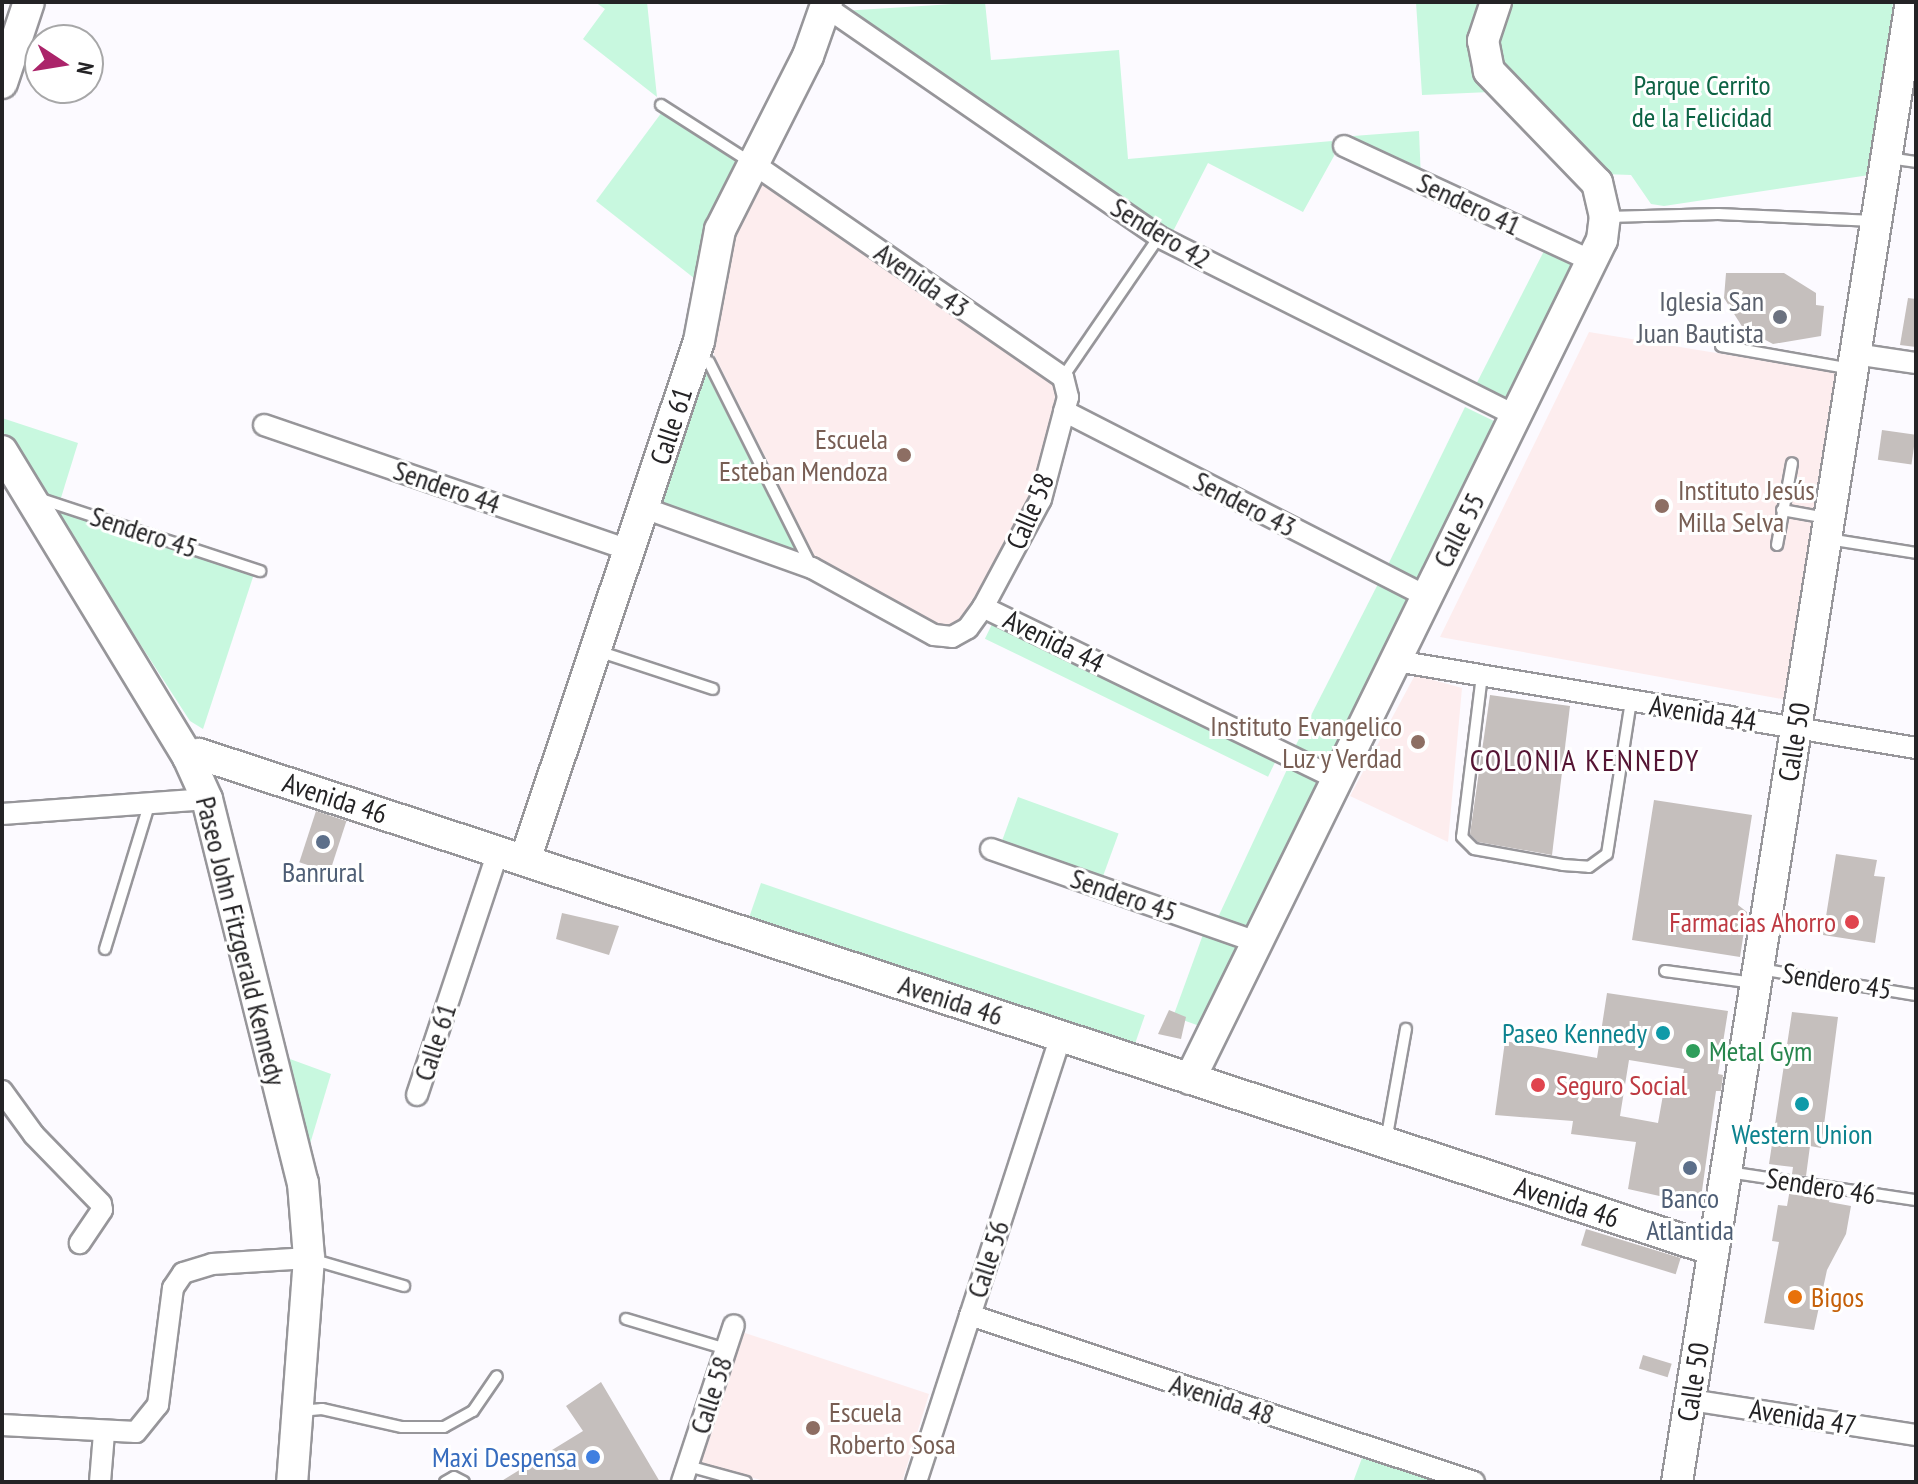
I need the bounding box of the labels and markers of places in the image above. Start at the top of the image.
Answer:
place label: Iglesia San Juan Bautista [1637,284,1764,350]
marker: Iglesia San Juan Bautista [1771,308,1789,326]
place label: Escuela Esteban Mendoza [719,422,888,488]
marker: Escuela Esteban Mendoza [895,446,913,464]
place label: Instituto Jesús Milla Selva [1678,473,1815,539]
marker: Instituto Jesús Milla Selva [1653,497,1671,515]
place label: Instituto Evangelico Luz y Verdad [1210,709,1402,775]
marker: Instituto Evangelico Luz y Verdad [1409,733,1427,751]
marker: Banrural [314,833,332,851]
place label: Banrural [282,855,364,889]
place label: Farmacias Ahorro [1668,905,1836,939]
marker: Farmacias Ahorro [1843,913,1861,931]
place label: Paseo Kennedy [1502,1016,1647,1050]
marker: Paseo Kennedy [1654,1024,1672,1042]
place label: Metal Gym [1709,1034,1812,1068]
marker: Metal Gym [1684,1042,1702,1060]
place label: Seguro Social [1556,1068,1687,1102]
marker: Seguro Social [1527,1074,1549,1096]
marker: Western Union [1793,1095,1811,1113]
place label: Western Union [1731,1117,1873,1151]
marker: Banco Atlantida [1681,1159,1699,1177]
place label: Banco Atlantida [1646,1181,1734,1247]
place label: Bigos [1811,1280,1864,1314]
marker: Bigos [1786,1288,1804,1306]
place label: Escuela Roberto Sosa [829,1395,956,1461]
marker: Escuela Roberto Sosa [804,1419,822,1437]
place label: Maxi Despensa [432,1440,577,1474]
marker: Maxi Despensa [584,1448,602,1466]

